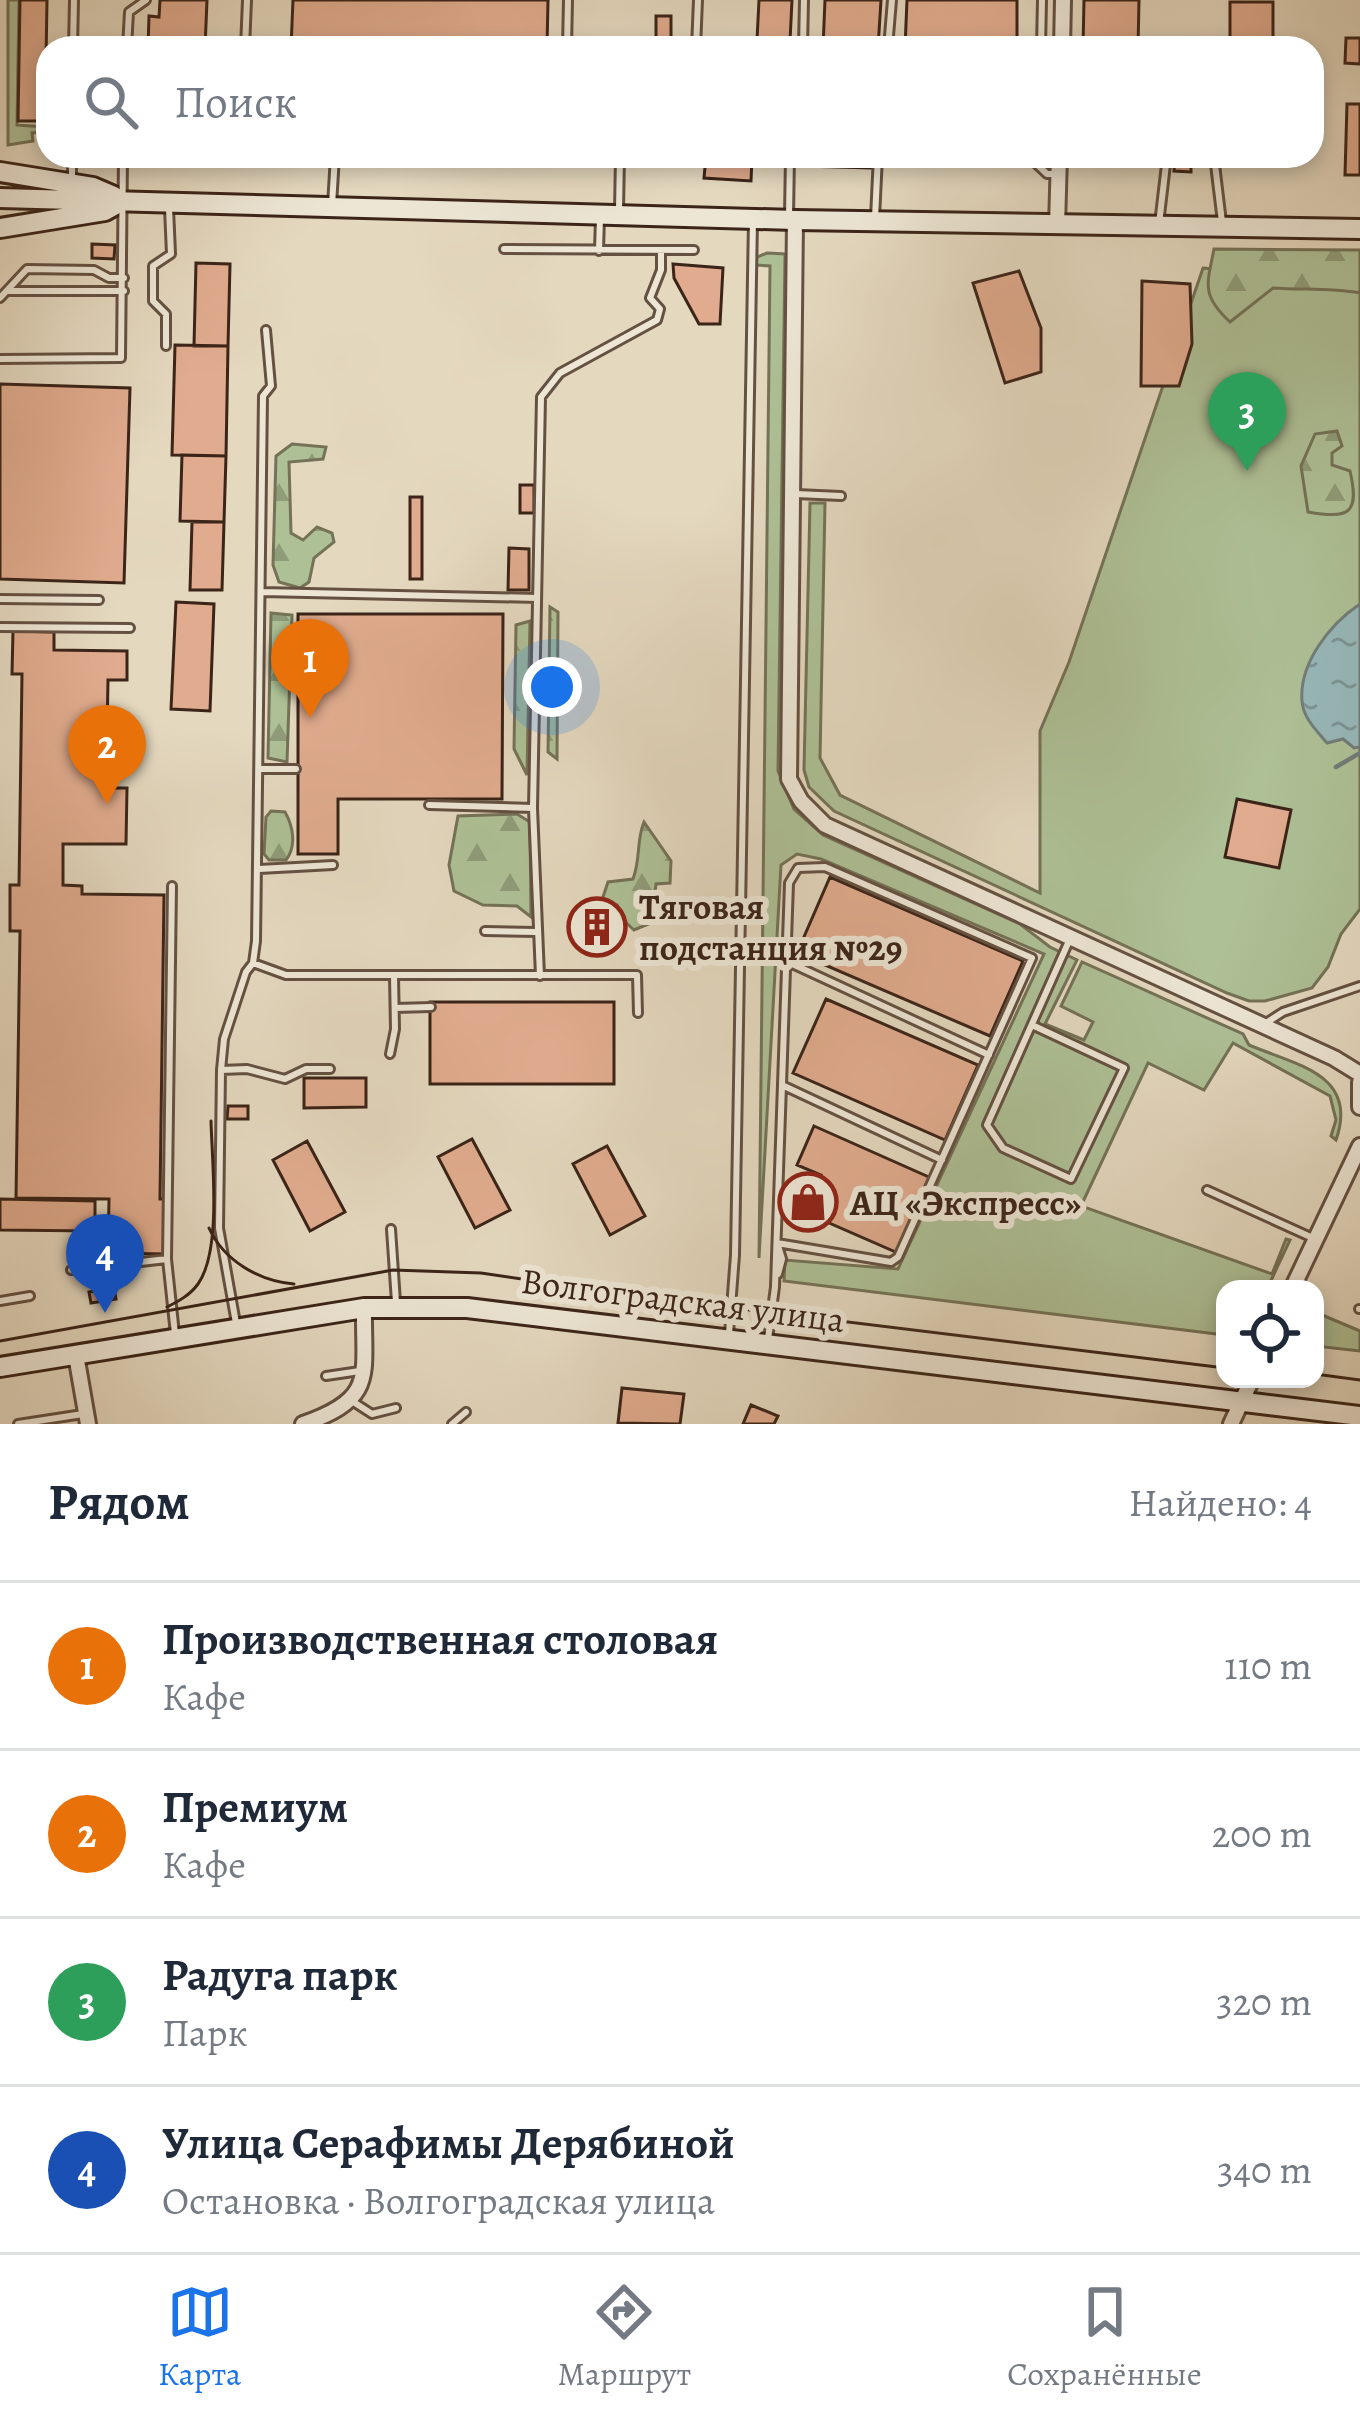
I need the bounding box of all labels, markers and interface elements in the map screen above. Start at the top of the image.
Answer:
search box [36,36,1324,168]
icon: search [78,69,144,135]
text: Поиск [174,71,297,133]
pin: 3 [1208,372,1286,471]
pin: 1 [271,619,349,718]
your location [522,657,582,717]
pin: 2 [68,705,146,804]
place label: Тяговая подстанция №29 [639,882,902,972]
building icon: Тяговая подстанция №29 [566,896,628,958]
shop icon: АЦ «Экспресс» [777,1171,839,1233]
place label: АЦ «Экспресс» [849,1178,1081,1227]
pin: 4 [66,1214,144,1313]
street label: Волгоградская улица [519,1256,848,1344]
map controls [1216,1280,1324,1388]
button: locate [1216,1280,1324,1388]
text: Рядом [48,1467,190,1537]
text: Найдено: 4 [1129,1476,1312,1529]
text: Производственная столовая [162,1608,718,1670]
text: 1 [80,1639,94,1692]
text: 110 m [1224,1639,1312,1692]
text: Кафе [162,1670,246,1723]
text: Премиум [162,1776,348,1838]
text: 2 [78,1807,96,1860]
text: 200 m [1212,1807,1312,1860]
text: Кафе [162,1838,246,1891]
text: Радуга парк [162,1944,398,2006]
text: 3 [79,1975,95,2028]
text: 320 m [1216,1975,1312,2028]
text: Парк [162,2006,248,2059]
text: Улица Серафимы Дерябиной [162,2112,735,2174]
text: 4 [78,2143,96,2196]
text: 340 m [1217,2143,1312,2196]
text: Остановка · Волгоградская улица [162,2174,715,2227]
tab: Карта [158,2279,241,2396]
tab: Маршрут [558,2279,691,2396]
tab: Сохранённые [1007,2279,1202,2396]

